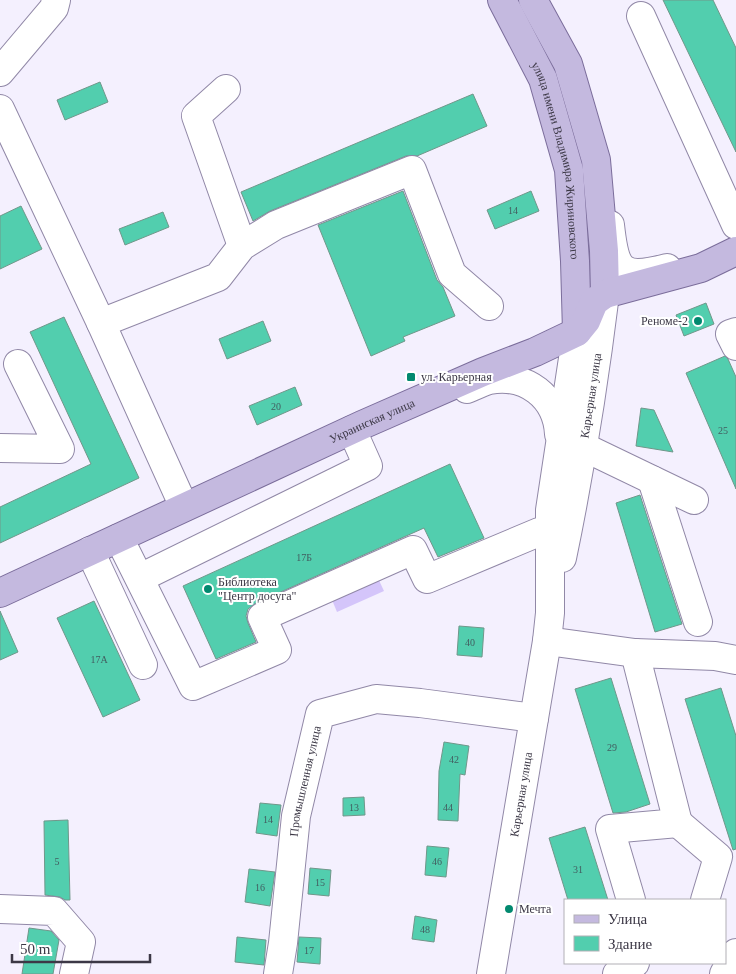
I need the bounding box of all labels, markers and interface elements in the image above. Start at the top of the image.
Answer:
street label: улица имени Владимира Жириновского [528,59,582,260]
house number: 14 [508,205,518,216]
place label: Реноме-2 [641,314,688,328]
marker: Реноме-2 [692,315,704,327]
street label: Карьерная улица [577,351,604,439]
place label: ул. Карьерная [421,370,492,384]
marker: ул. Карьерная [405,371,417,383]
street label: Украинская улица [327,395,418,446]
house number: 20 [271,401,281,412]
house number: 25 [718,425,728,436]
house number: 17Б [296,552,312,563]
place label: Библиотека "Центр досуга" [218,575,297,603]
marker: Библиотека "Центр досуга" [202,583,214,595]
house number: 40 [465,637,475,648]
house number: 17А [90,654,108,665]
street label: Промышленная улица [287,724,324,837]
house number: 29 [607,742,617,753]
street label: Карьерная улица [507,750,535,838]
house number: 42 [449,754,459,765]
house number: 13 [349,802,359,813]
house number: 44 [443,802,453,813]
house number: 14 [263,814,273,825]
house number: 5 [55,856,60,867]
house number: 46 [432,856,442,867]
house number: 31 [573,864,583,875]
house number: 15 [315,877,325,888]
house number: 16 [255,882,265,893]
legend [564,899,726,964]
place label: Мечта [519,902,552,916]
marker: Мечта [503,903,515,915]
text: Улица [608,911,647,927]
house number: 48 [420,924,430,935]
scale bar [12,932,150,964]
text: Здание [608,936,652,952]
text: 50 m [20,941,51,957]
house number: 17 [304,945,314,956]

